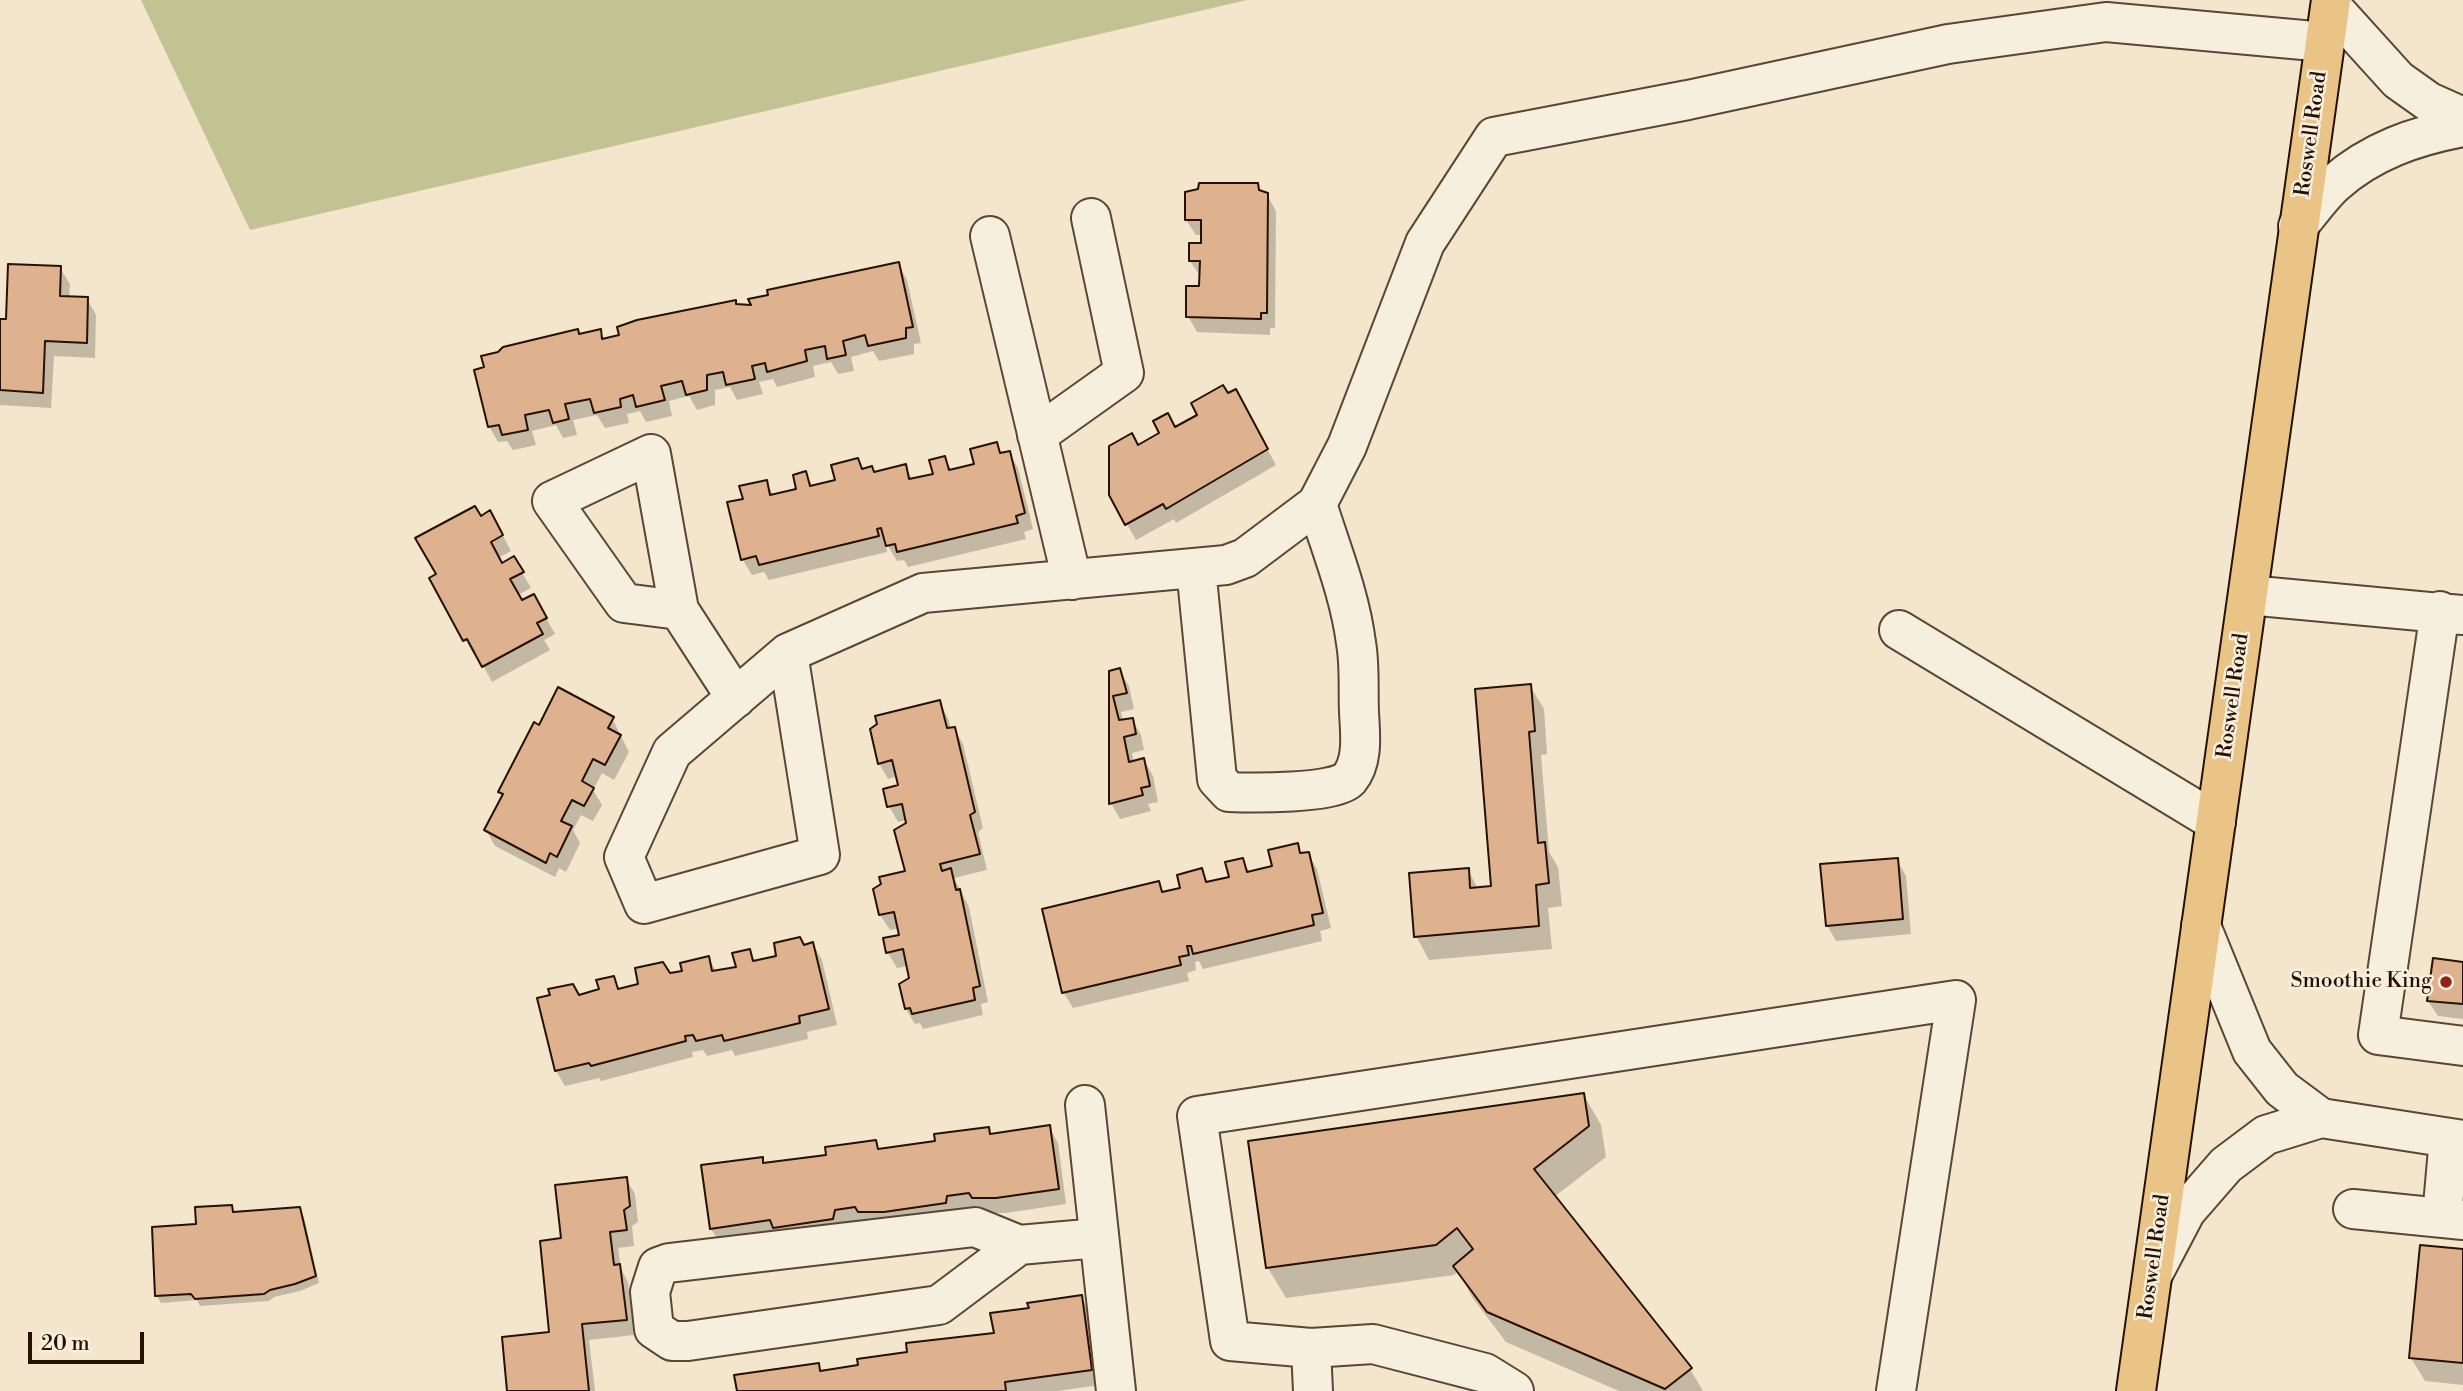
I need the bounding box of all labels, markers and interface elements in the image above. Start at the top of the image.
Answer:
street label: Roswell Road [2291,70,2333,198]
street label: Roswell Road [2213,632,2255,760]
place label: Smoothie King [2290,969,2432,995]
marker: Smoothie King [2438,974,2454,990]
street label: Roswell Road [2134,1193,2176,1321]
scale bar [32,1318,147,1362]
text: 20 m [41,1331,90,1357]

